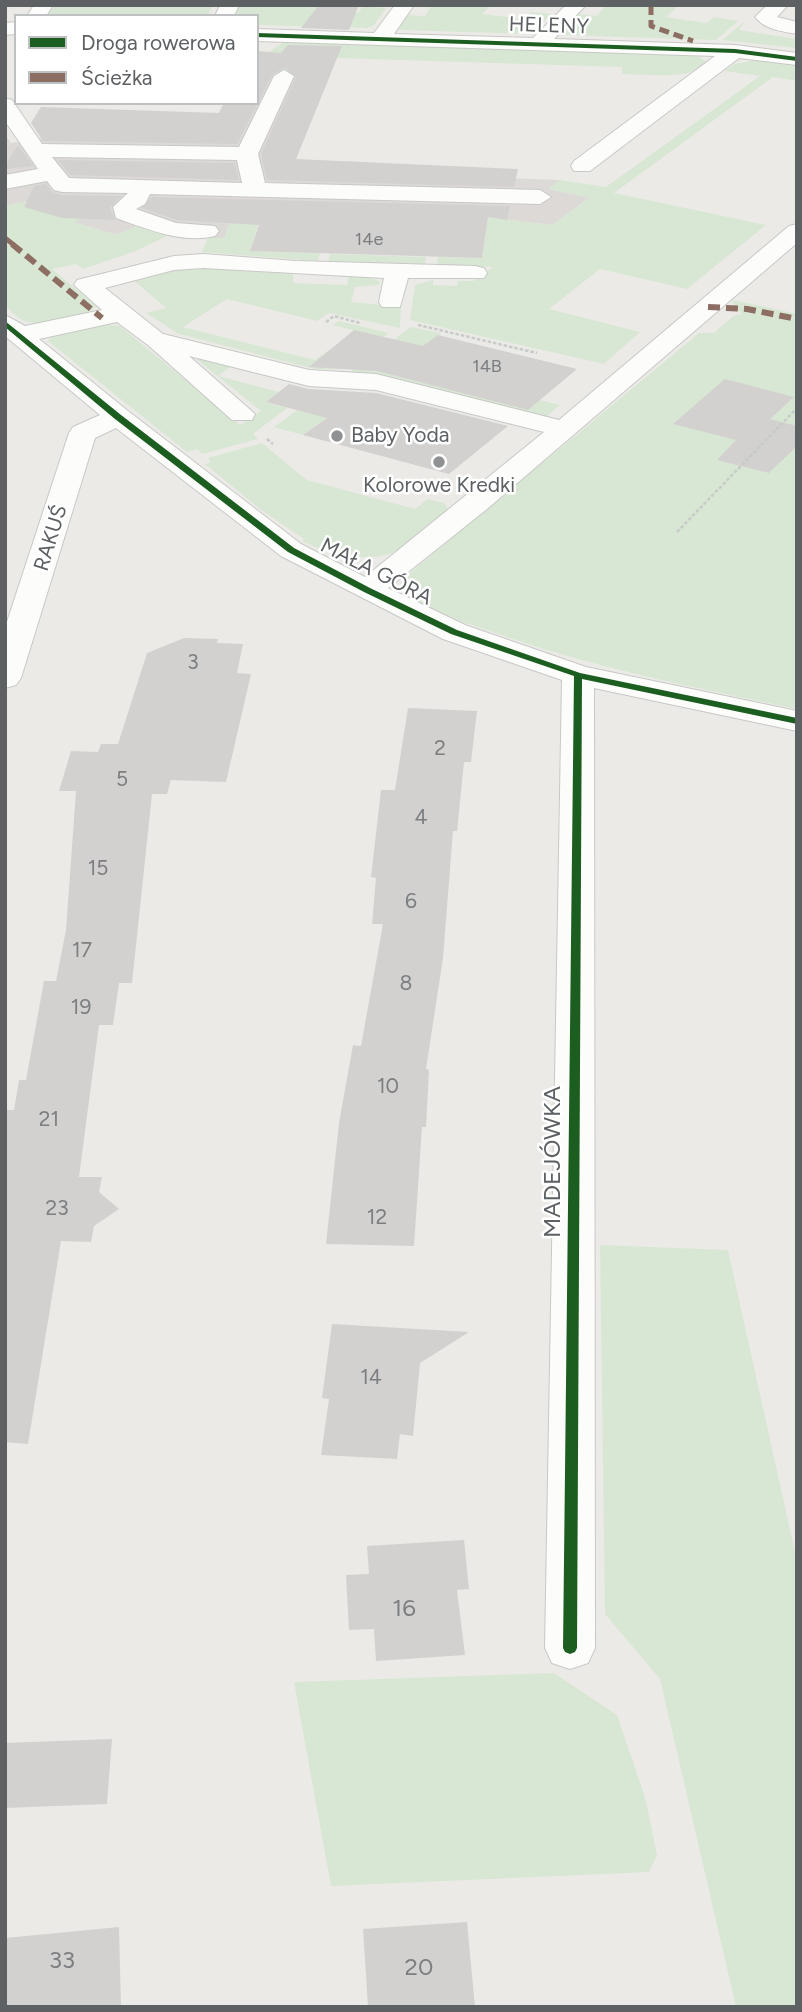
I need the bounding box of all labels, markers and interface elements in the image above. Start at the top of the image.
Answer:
street label: HELENY [508,12,590,40]
legend [14,14,259,105]
text: Droga rowerowa [81,30,236,55]
text: Ścieżka [81,65,153,90]
house number: 14e [355,229,383,251]
house number: 14B [472,356,502,378]
place label: Baby Yoda [351,423,449,449]
marker: Baby Yoda [329,428,345,444]
marker: Kolorowe Kredki [431,454,447,470]
place label: Kolorowe Kredki [363,473,515,499]
street label: RAKUŚ [29,502,73,574]
street label: MAŁA GÓRA [316,533,436,611]
house number: 3 [187,650,199,676]
house number: 2 [434,736,446,762]
house number: 5 [116,767,128,793]
house number: 4 [414,805,428,831]
house number: 15 [88,856,108,882]
house number: 6 [405,889,417,915]
house number: 17 [72,938,92,964]
house number: 8 [400,971,412,997]
house number: 19 [71,995,91,1021]
house number: 10 [377,1074,399,1100]
street label: MADEJÓWKA [539,1086,567,1238]
house number: 21 [39,1107,59,1133]
house number: 23 [45,1196,69,1222]
house number: 12 [367,1205,387,1231]
house number: 14 [360,1365,382,1391]
house number: 16 [392,1595,416,1623]
house number: 33 [49,1947,75,1975]
house number: 20 [405,1954,433,1982]

